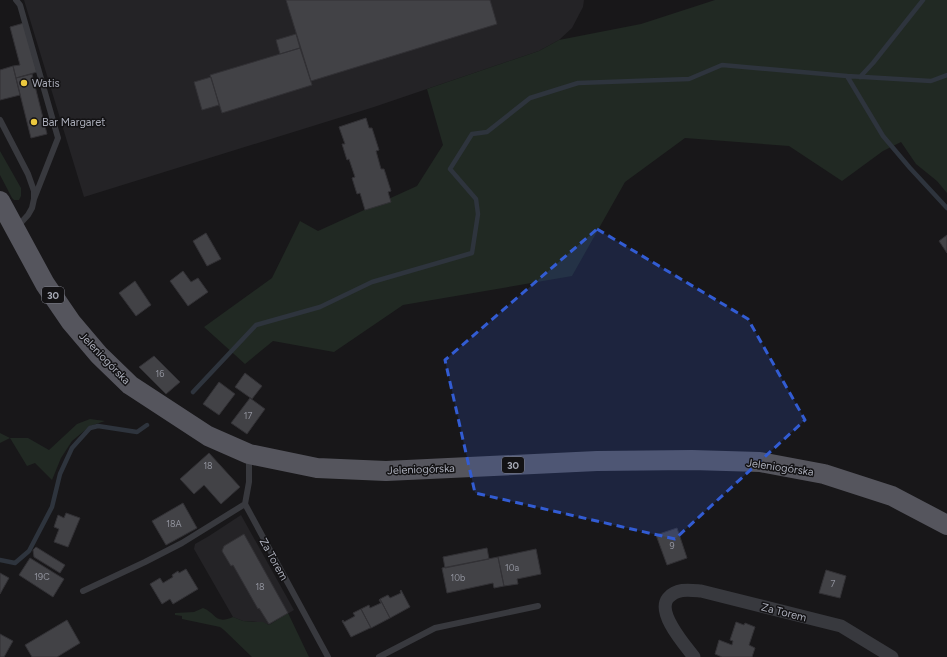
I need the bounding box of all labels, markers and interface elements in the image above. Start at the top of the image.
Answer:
place label: Watis [32,77,60,90]
marker: Watis [19,78,29,88]
place label: Bar Margaret [42,116,105,129]
marker: Bar Margaret [29,117,39,127]
road number: 30 [42,287,64,303]
street label: Jeleniogórska [76,329,133,387]
house number: 16 [156,368,164,379]
house number: 17 [244,410,252,421]
street label: Jeleniogórska [746,456,814,479]
road number: 30 [502,457,524,473]
house number: 18 [203,460,213,471]
street label: Jeleniogórska [387,462,455,477]
house number: 18A [166,518,182,529]
street label: Za Torem [257,536,290,583]
house number: 9 [669,540,675,551]
house number: 10a [505,562,519,573]
house number: 19C [34,571,50,582]
house number: 10b [451,572,465,583]
house number: 7 [831,578,836,589]
house number: 18 [255,581,265,592]
street label: Za Torem [760,601,808,624]

